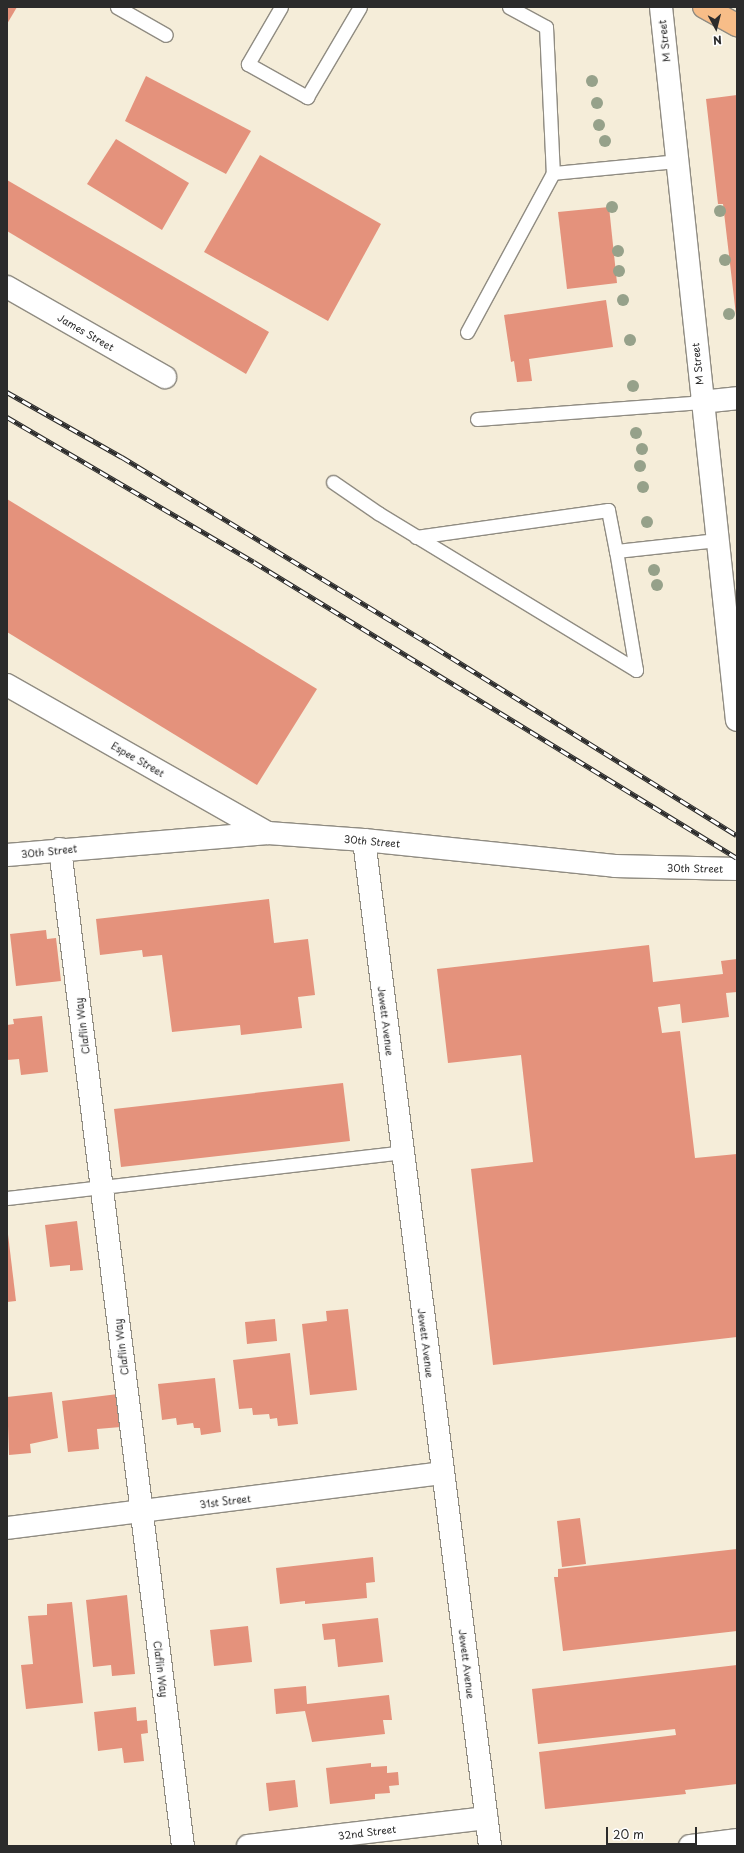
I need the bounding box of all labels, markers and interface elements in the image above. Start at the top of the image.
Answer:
north arrow [696,8,736,48]
street label: M Street [656,19,672,63]
text: N [712,31,723,49]
street label: James Street [55,311,117,353]
street label: M Street [689,342,705,386]
street label: Espee Street [109,739,167,779]
street label: 30th Street [343,833,401,849]
street label: 30th Street [20,842,78,860]
street label: 30th Street [667,862,723,874]
street label: Jewett Avenue [376,986,396,1056]
street label: Claflin Way [73,997,91,1055]
street label: Jewett Avenue [416,1308,436,1378]
street label: Claflin Way [112,1318,130,1376]
street label: 31st Street [198,1492,252,1510]
street label: Jewett Avenue [457,1629,477,1699]
street label: Claflin Way [152,1640,170,1698]
scale bar [608,1819,699,1845]
street label: 32nd Street [337,1822,397,1842]
text: 20 m [613,1825,644,1843]

